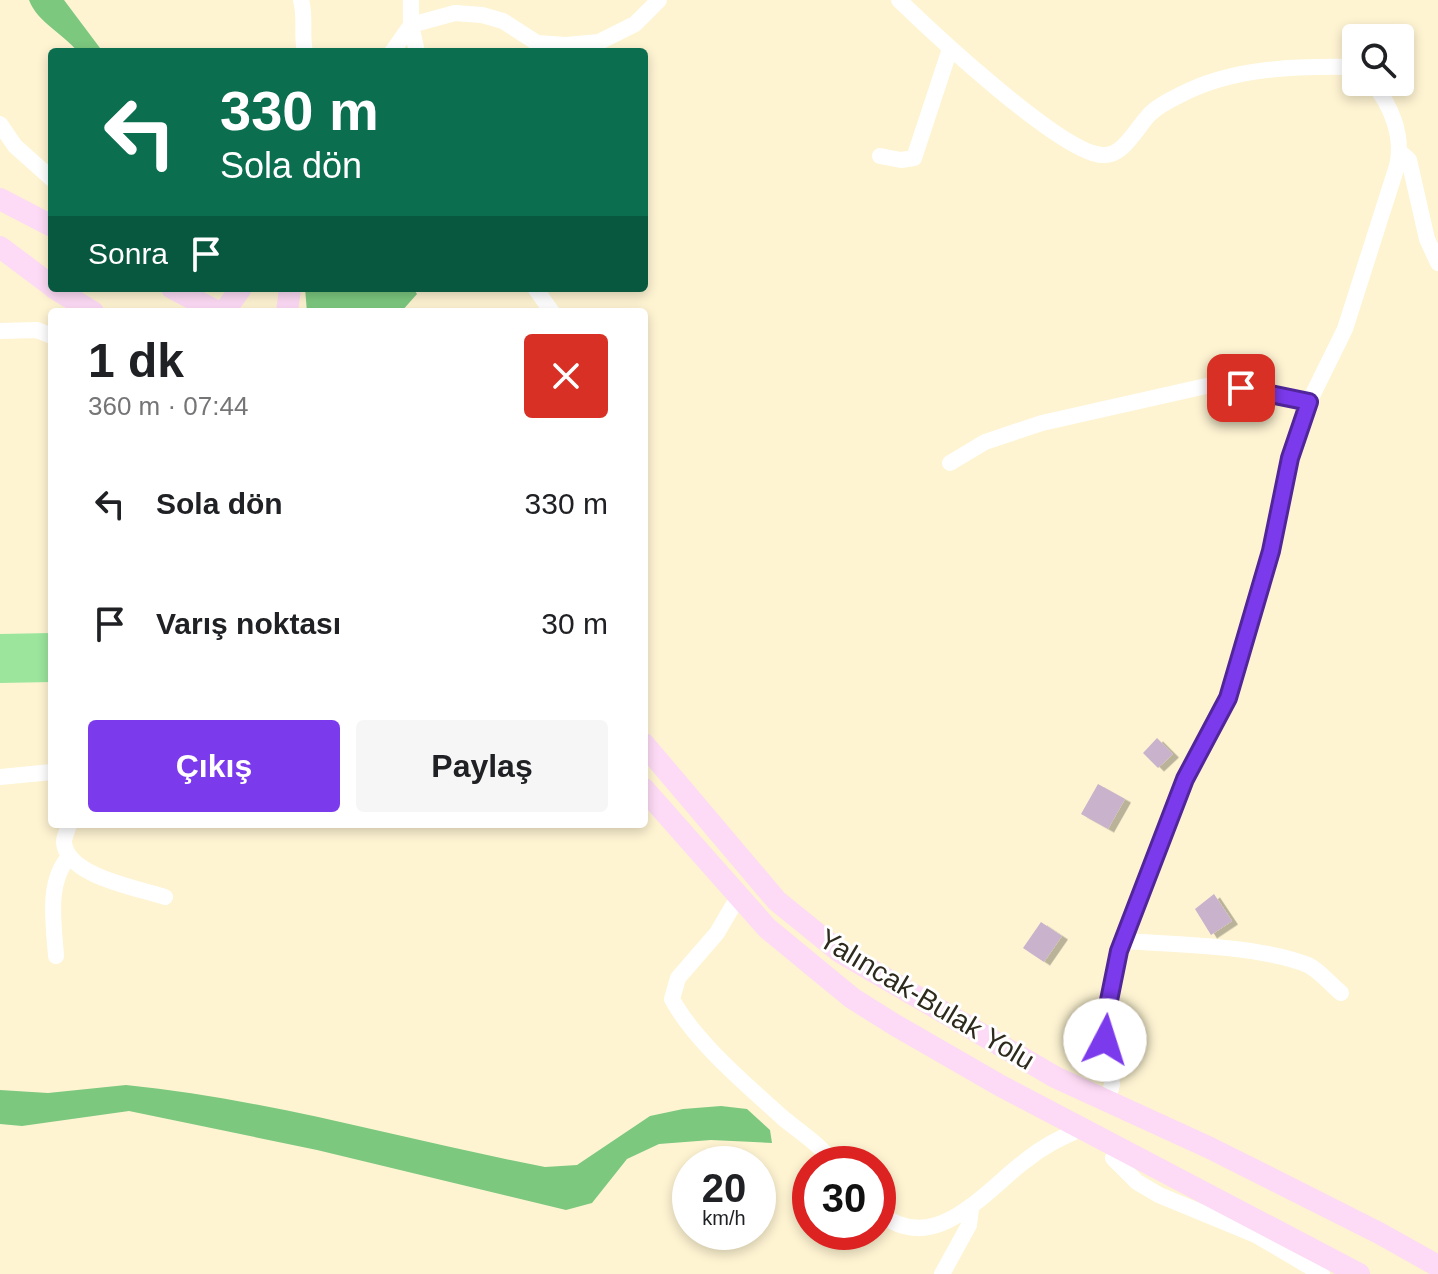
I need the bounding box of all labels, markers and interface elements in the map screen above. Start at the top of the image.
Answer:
map controls [1342,24,1414,96]
button: search [1342,24,1414,96]
text: 330 m [220,79,379,142]
icon: left [88,80,192,184]
text: Sola dön [220,145,362,186]
icon: arrive [184,232,228,276]
text: Sonra [88,237,168,270]
text: 1 dk [88,334,184,387]
button: close [524,334,608,418]
pin [1207,354,1275,422]
icon: arrive [1219,366,1263,410]
text: 360 m · 07:44 [88,391,248,421]
icon: left [88,482,132,526]
text: Sola dön [156,487,283,520]
text: 330 m [525,487,608,520]
icon: arrive [88,602,132,646]
text: Varış noktası [156,607,341,640]
text: 30 m [541,607,608,640]
button: Çıkış [88,720,340,812]
button: Paylaş [356,720,608,812]
street label: Yalıncak-Bulak Yolu [814,923,1040,1076]
position arrow [1063,998,1147,1082]
speed limit sign: 30 [792,1146,896,1250]
text: 20 [702,1166,746,1210]
text: km/h [702,1207,746,1229]

